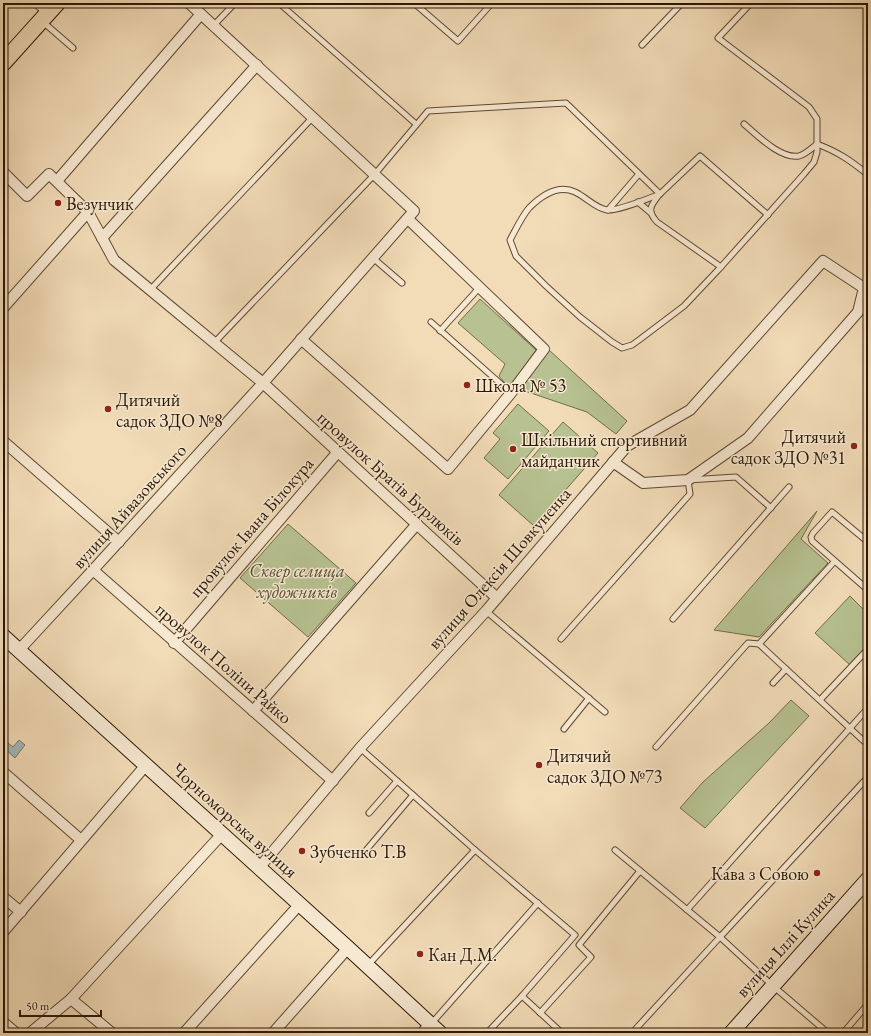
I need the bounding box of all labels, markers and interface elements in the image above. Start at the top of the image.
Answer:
place label: Везунчик [66,192,134,215]
marker: Везунчик [53,198,63,208]
place label: Школа № 53 [475,374,566,397]
marker: Школа № 53 [462,380,472,390]
place label: Дитячий садок ЗДО №8 [116,388,223,432]
marker: Дитячий садок ЗДО №8 [103,404,113,414]
street label: провулок Братів Бурлюків [313,406,470,550]
place label: Дитячий садок ЗДО №31 [731,425,846,469]
place label: Шкільний спортивний майданчик [521,428,688,472]
street label: вулиця Айвазовського [67,439,191,573]
marker: Дитячий садок ЗДО №31 [849,441,859,451]
marker: Шкільний спортивний майданчик [508,444,518,454]
street label: провулок Івана Білокура [184,452,319,602]
street label: вулиця Олексія Шовкуненка [422,482,576,654]
park label: Сквер селища художників [249,559,345,604]
street label: провулок Поліни Райко [151,597,297,729]
place label: Дитячий садок ЗДО №73 [547,744,662,788]
street label: Чорноморська вулиця [167,757,303,883]
marker: Дитячий садок ЗДО №73 [534,760,544,770]
place label: Зубченко Т.В [310,840,406,863]
marker: Зубченко Т.В [297,846,307,856]
place label: Кава з Совою [711,862,809,885]
marker: Кава з Совою [812,868,822,878]
street label: вулиця Іллі Кулика [730,884,840,1002]
place label: Кан Д.М. [428,943,497,966]
marker: Кан Д.М. [415,949,425,959]
scale bar [20,992,101,1018]
text: 50 m [26,998,50,1014]

